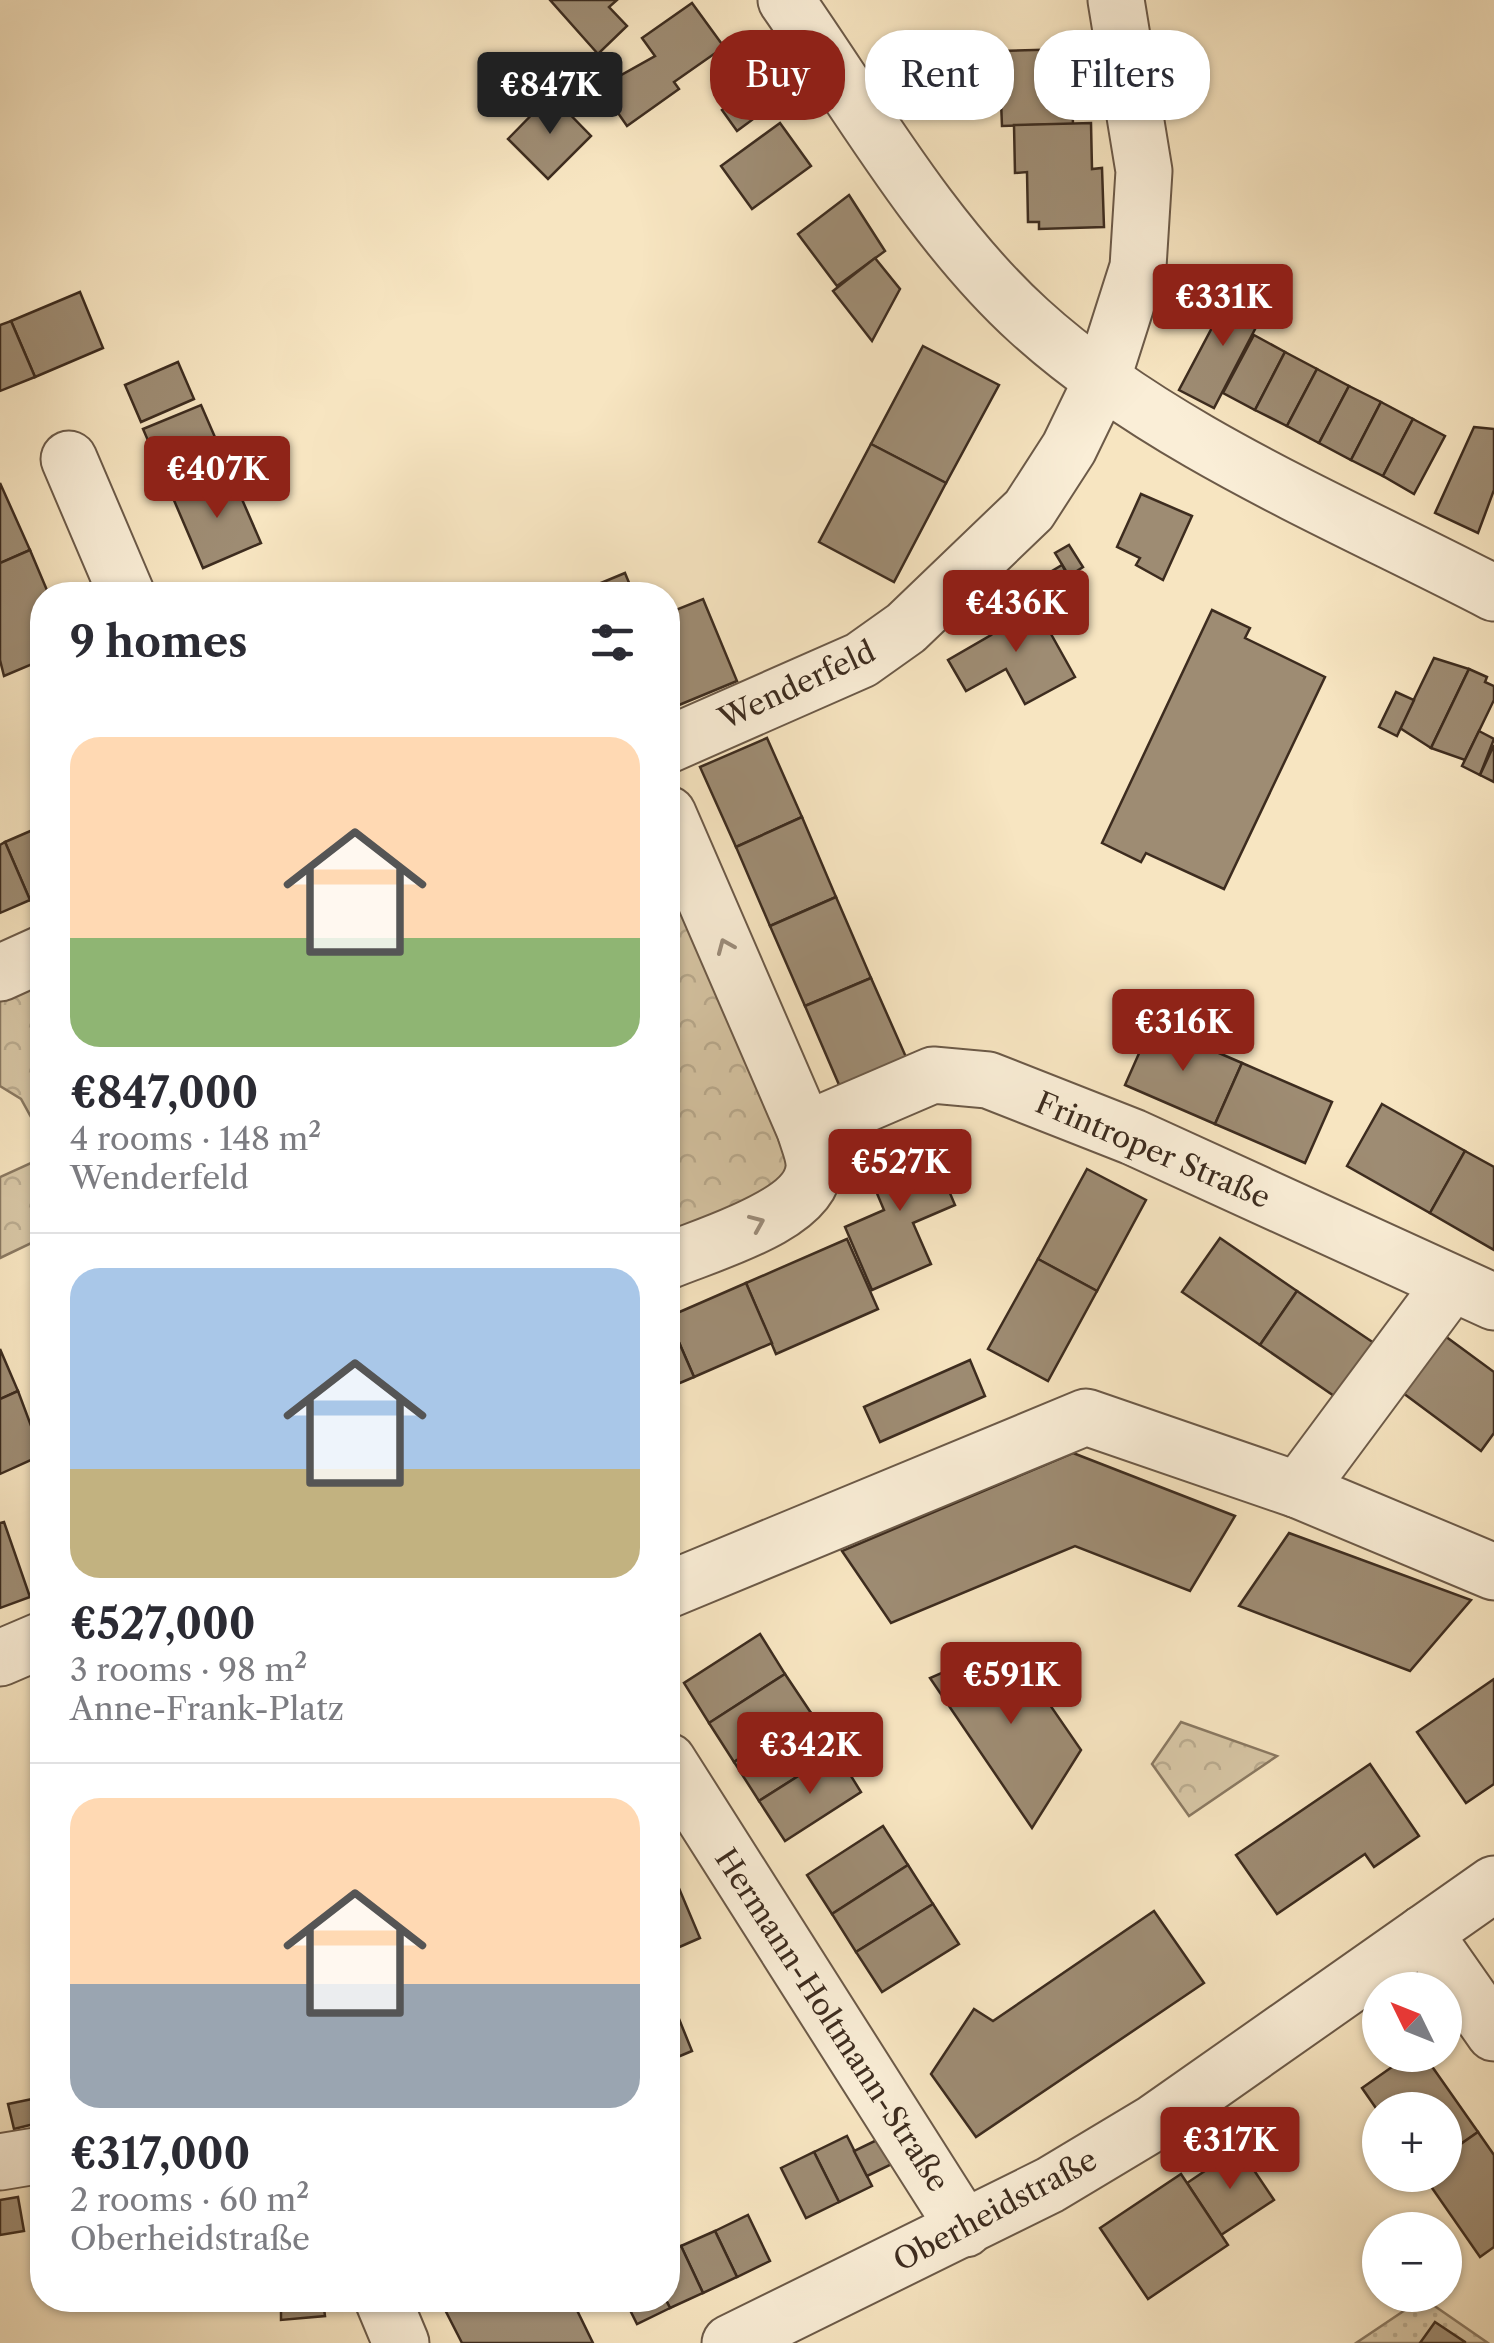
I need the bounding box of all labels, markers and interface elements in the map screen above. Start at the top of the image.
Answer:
chip: Buy [710,30,845,120]
chip: Rent [865,30,1014,120]
chip: Filters [1034,30,1210,120]
pin: €847K [480,52,620,137]
text: €847K [499,65,601,104]
pin: €331K [1153,264,1293,349]
text: €331K [1175,277,1271,316]
pin: €407K [147,436,287,521]
text: €407K [166,449,268,488]
pin: €436K [946,570,1086,655]
text: €436K [965,583,1067,622]
icon: filters [585,615,640,670]
text: 9 homes [70,616,248,668]
street label: Wenderfeld [712,633,881,738]
icon: home [265,802,445,982]
one-way arrow [717,938,737,956]
pin: €316K [1113,989,1253,1074]
text: €316K [1134,1002,1232,1041]
text: €847,000 [70,1067,258,1119]
street label: Frintroper Straße [1030,1084,1276,1216]
text: 4 rooms · 148 m² [70,1119,321,1158]
pin: €527K [830,1129,970,1214]
text: €527K [850,1142,950,1181]
text: Wenderfeld [70,1158,249,1197]
one-way arrow [747,1215,765,1235]
icon: home [265,1333,445,1513]
text: €527,000 [70,1598,256,1650]
pin: €591K [941,1642,1081,1727]
text: 3 rooms · 98 m² [70,1650,307,1689]
text: €591K [962,1655,1060,1694]
text: Anne-Frank-Platz [70,1689,344,1728]
pin: €342K [740,1712,880,1797]
text: €342K [759,1725,861,1764]
street label: Hermann-Holtmann-Straße [707,1841,957,2199]
icon: home [265,1863,445,2043]
north arrow [1362,1972,1462,2072]
map controls [1362,1972,1462,2312]
button: + [1362,2092,1462,2192]
pin: €317K [1160,2107,1300,2192]
text: €317K [1182,2120,1278,2159]
text: €317,000 [70,2128,250,2180]
street label: Oberheidstraße [887,2141,1103,2279]
text: 2 rooms · 60 m² [70,2180,309,2219]
button: − [1362,2212,1462,2312]
text: Oberheidstraße [70,2219,310,2258]

